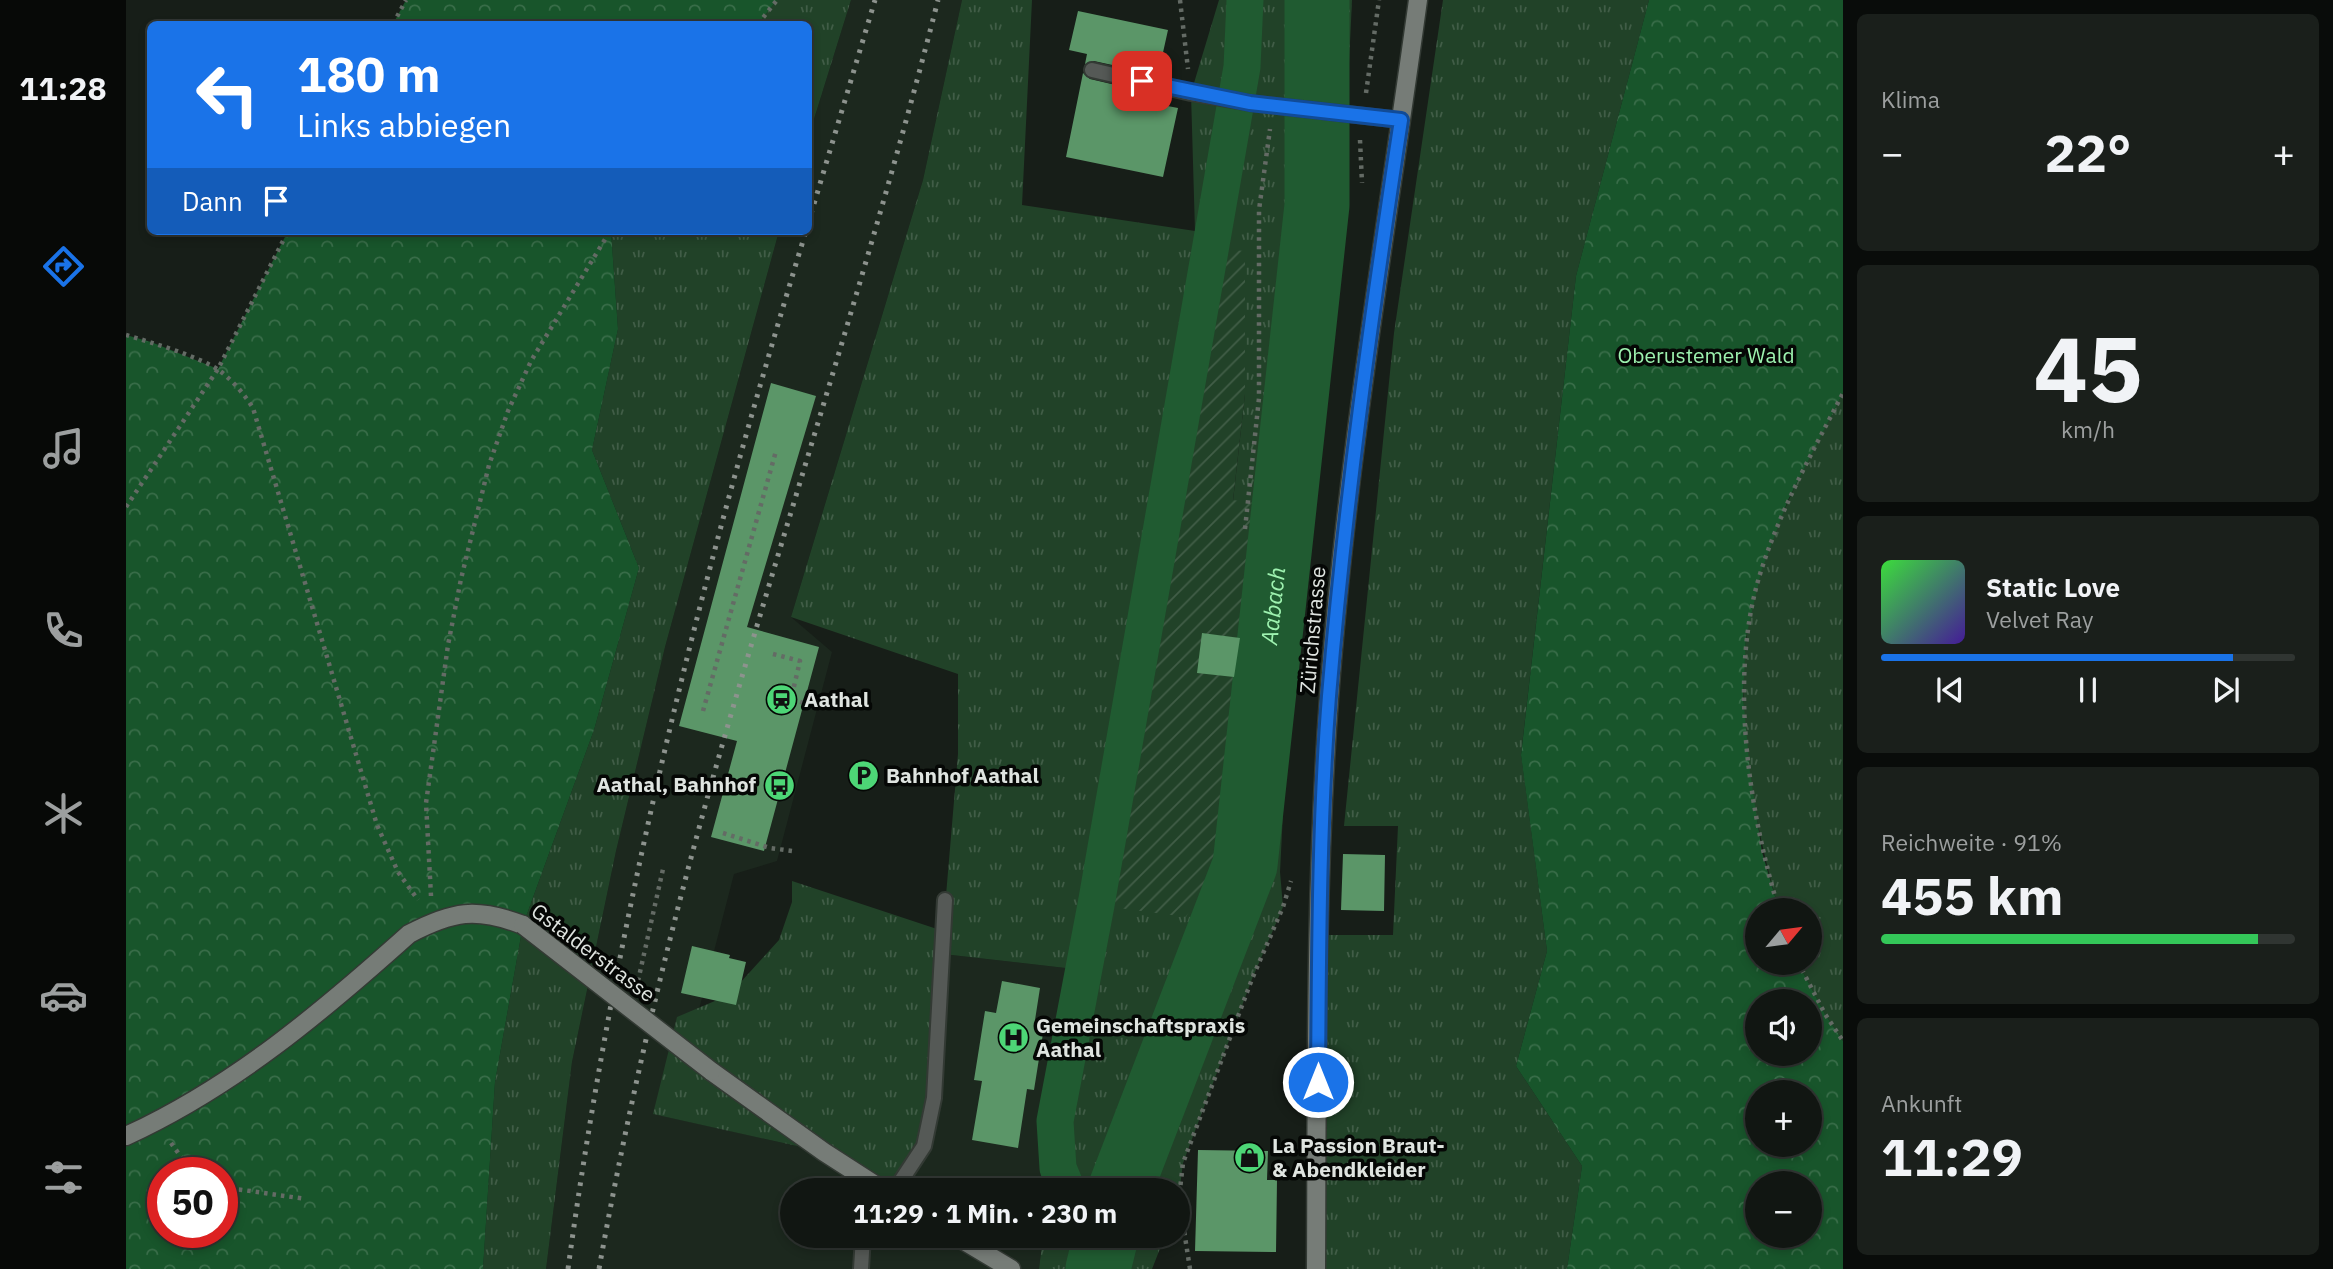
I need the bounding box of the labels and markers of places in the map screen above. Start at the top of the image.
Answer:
pin [1112,51,1172,111]
station icon: Aathal [764,683,798,717]
place label: Aathal [804,685,869,713]
parking icon: Bahnhof Aathal [846,759,880,793]
place label: Bahnhof Aathal [886,761,1039,789]
bus stop icon: Aathal, Bahnhof [762,768,796,802]
place label: Aathal, Bahnhof [596,770,756,798]
place label: Gemeinschaftspraxis Aathal [1036,1011,1245,1063]
hospital icon: Gemeinschaftspraxis Aathal [996,1021,1030,1055]
place label: La Passion Braut- & Abendkleider [1272,1131,1445,1183]
shop icon: La Passion Braut- & Abendkleider [1232,1141,1266,1175]

